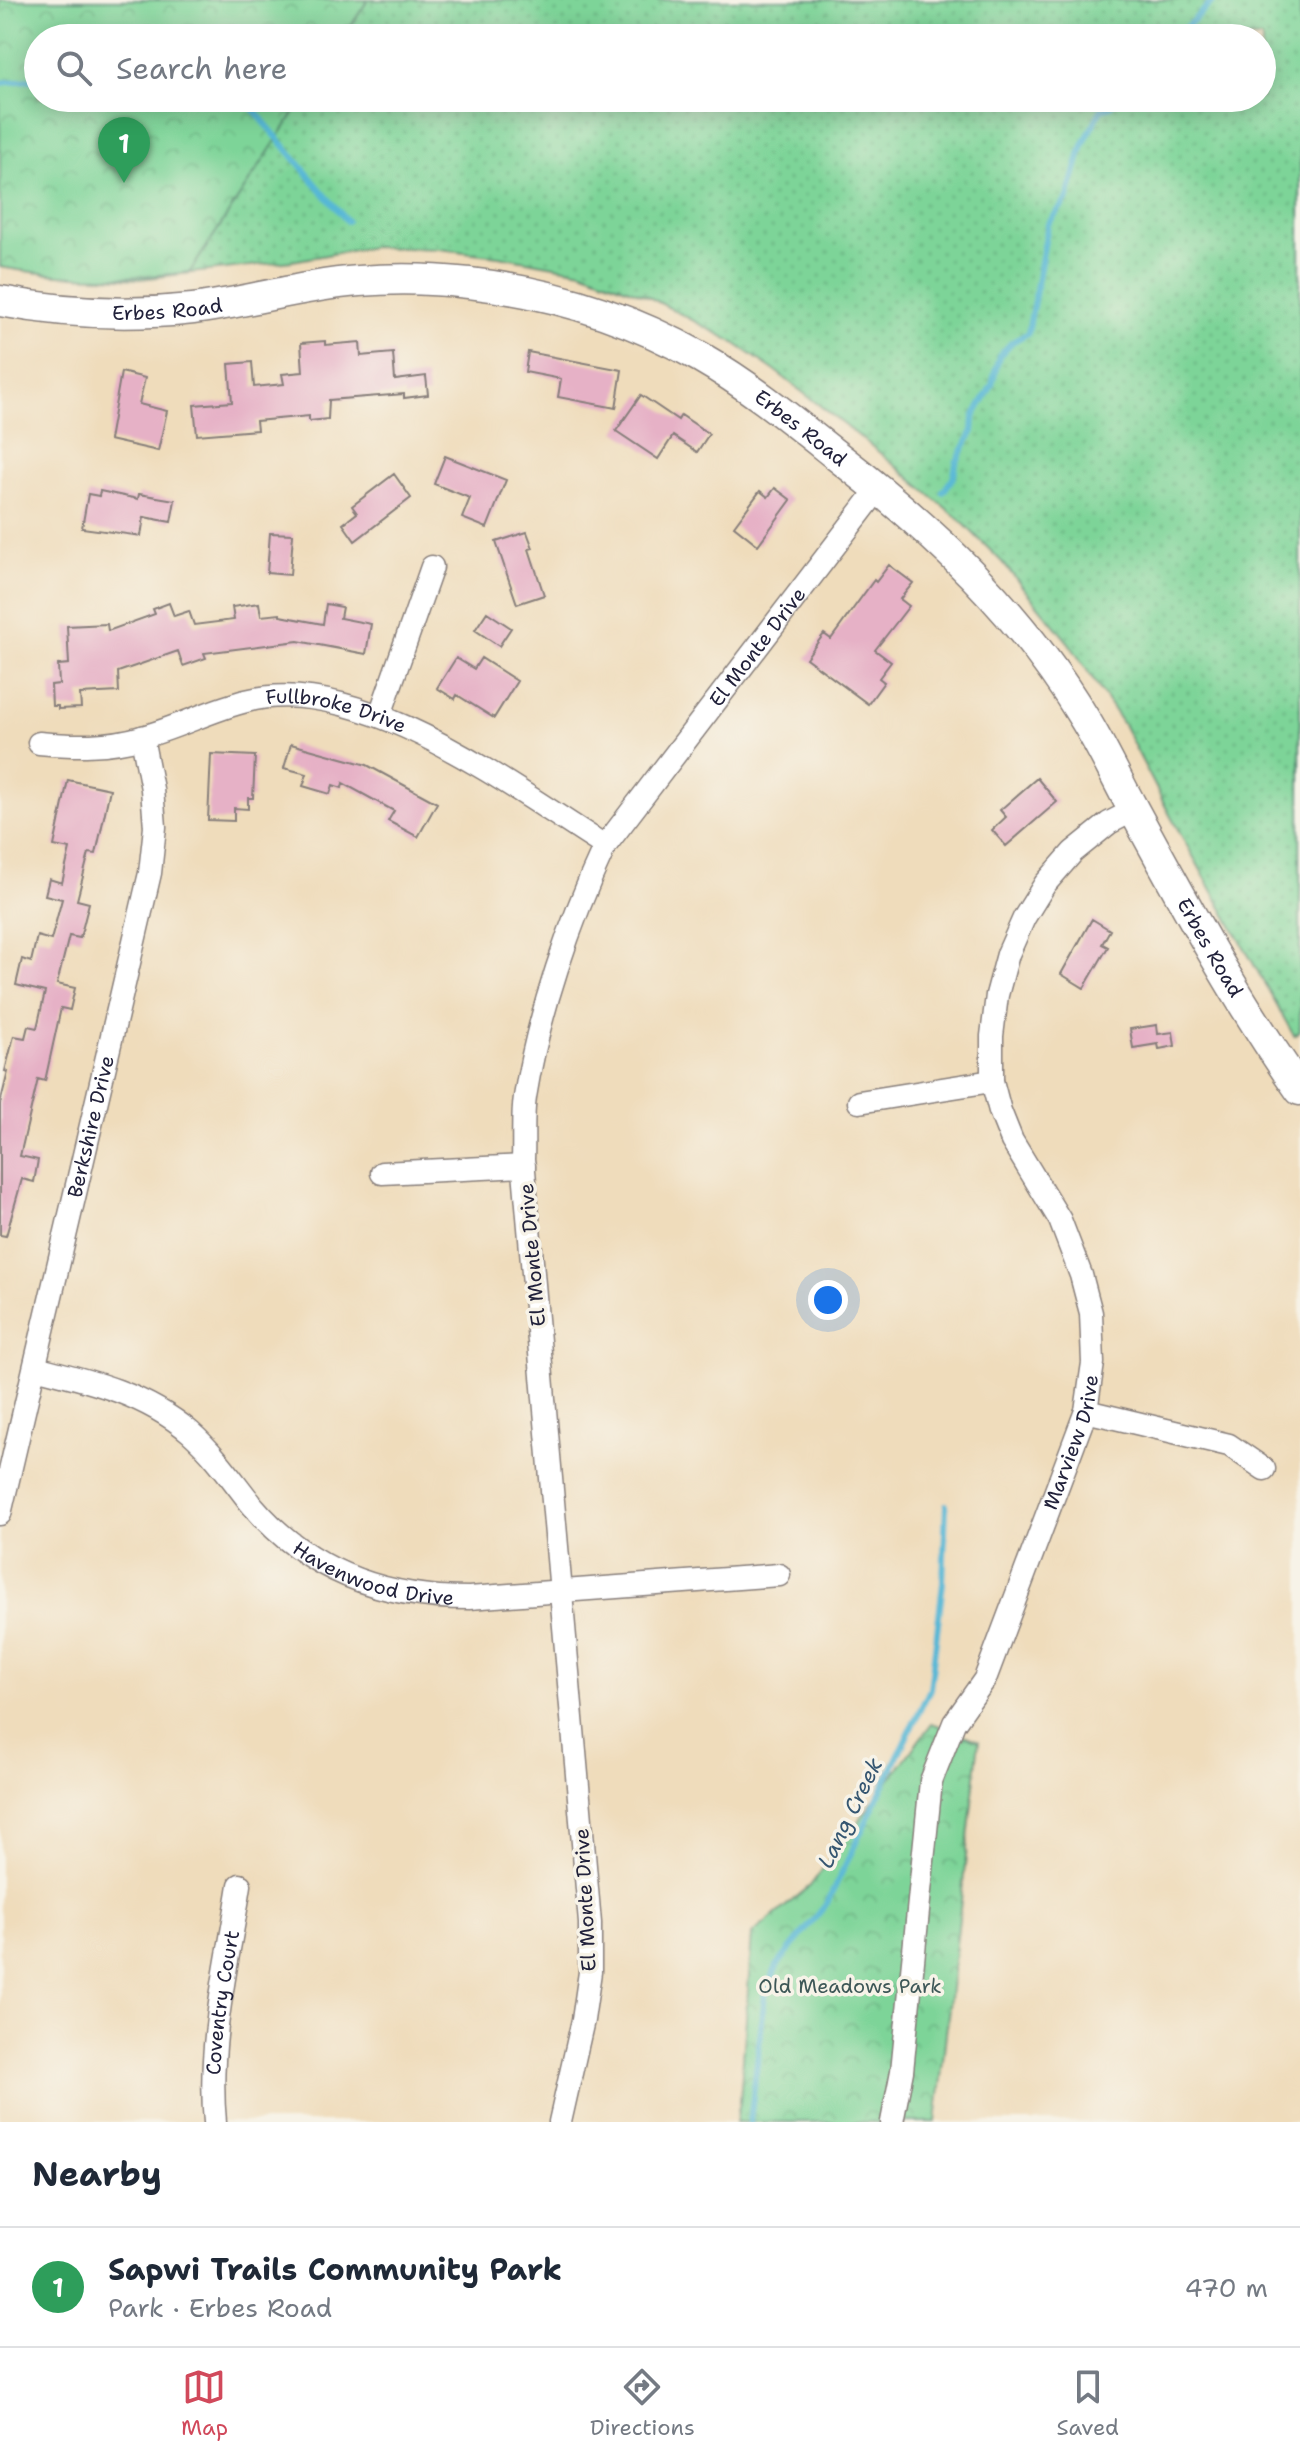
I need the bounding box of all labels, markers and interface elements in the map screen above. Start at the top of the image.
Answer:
search box [24,24,1276,112]
icon: search [52,46,96,90]
text: Search here [116,48,287,89]
pin: 1 [98,117,150,183]
street label: Erbes Road [112,292,224,326]
street label: Erbes Road [749,384,853,472]
street label: El Monte Drive [703,582,811,712]
street label: Fullbroke Drive [264,683,410,739]
street label: Erbes Road [1171,893,1249,1002]
street label: Berkshire Drive [61,1053,120,1200]
street label: El Monte Drive [513,1182,551,1328]
your location [808,1280,848,1320]
street label: Marview Drive [1037,1373,1104,1513]
street label: Havenwood Drive [288,1535,455,1611]
water label: Lang Creek [811,1753,889,1873]
street label: El Monte Drive [568,1828,602,1972]
street label: Coventry Court [200,1928,245,2076]
park label: Old Meadows Park [758,1973,942,1999]
text: Nearby [32,2151,162,2197]
text: Sapwi Trails Community Park [108,2249,562,2290]
text: 1 [52,2270,64,2305]
text: 470 m [1185,2270,1268,2305]
text: Park · Erbes Road [108,2290,332,2325]
tab: Map [181,2365,228,2442]
tab: Directions [590,2365,695,2442]
tab: Saved [1057,2365,1119,2442]

